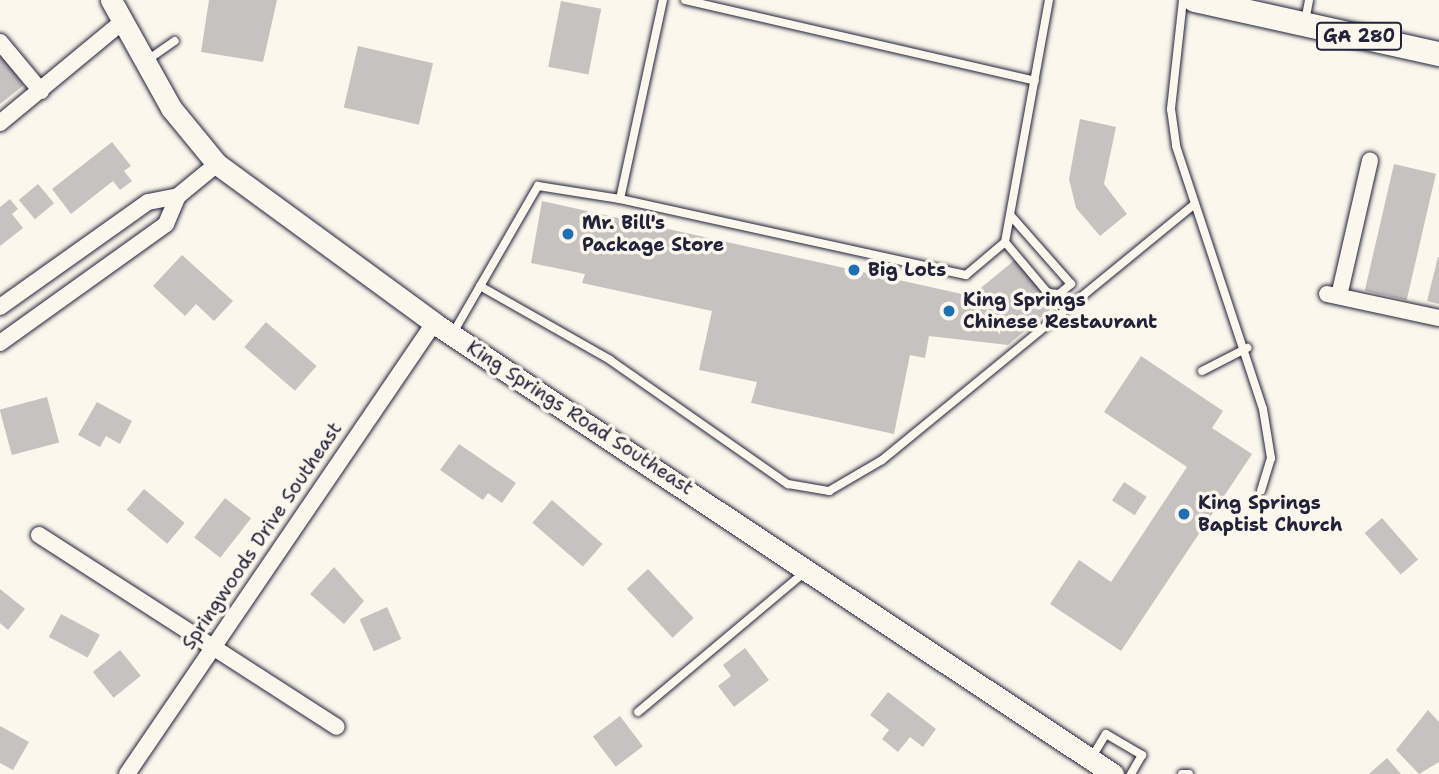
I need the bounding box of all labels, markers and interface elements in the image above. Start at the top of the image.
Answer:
road number: GA 280 [1315,22,1403,51]
place label: Mr. Bill's Package Store [582,212,724,256]
marker: Mr. Bill's Package Store [560,226,576,242]
place label: Big Lots [868,259,946,281]
marker: Big Lots [846,262,862,278]
place label: King Springs Chinese Restaurant [963,289,1157,333]
marker: King Springs Chinese Restaurant [941,303,957,319]
street label: King Springs Road Southeast [462,336,698,500]
street label: Springwoods Drive Southeast [177,418,347,654]
place label: King Springs Baptist Church [1198,492,1342,536]
marker: King Springs Baptist Church [1176,506,1192,522]

